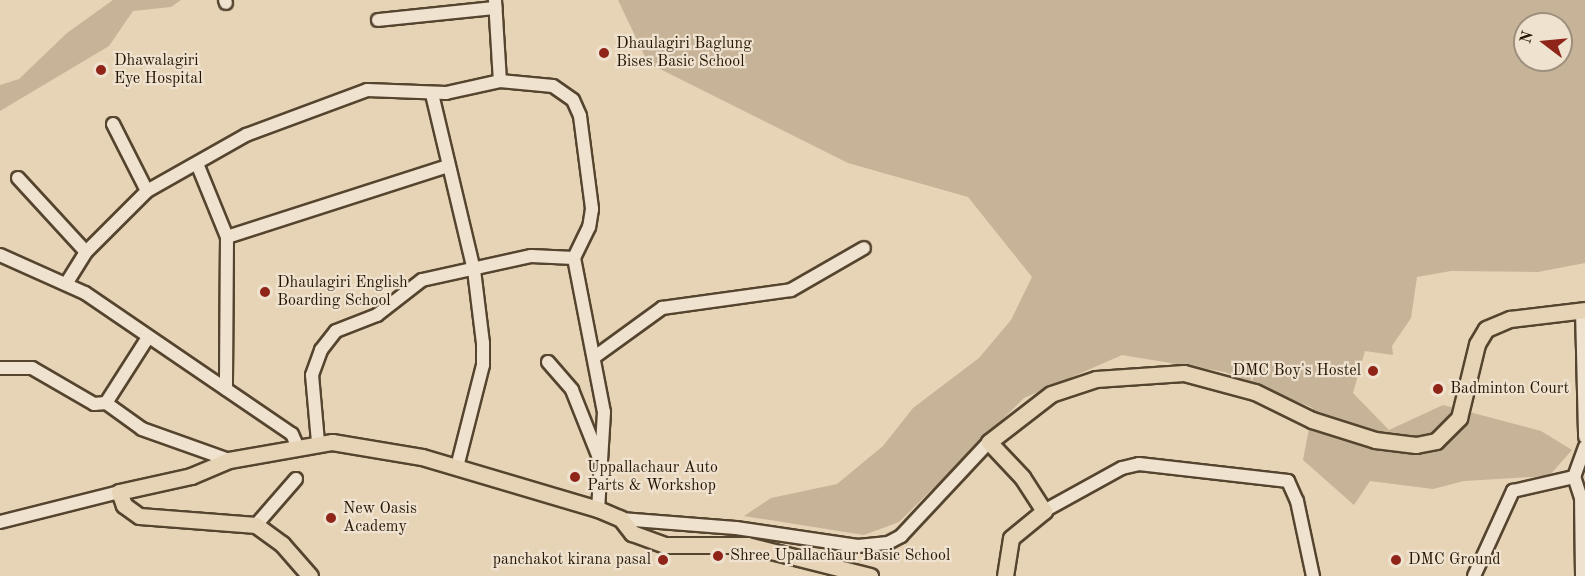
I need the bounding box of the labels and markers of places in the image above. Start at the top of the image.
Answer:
place label: Dhaulagiri Baglung Bises Basic School [616,34,752,72]
marker: Dhaulagiri Baglung Bises Basic School [597,46,611,60]
place label: Dhawalagiri Eye Hospital [114,51,203,89]
marker: Dhawalagiri Eye Hospital [92,61,110,79]
place label: Dhaulagiri English Boarding School [277,273,408,311]
marker: Dhaulagiri English Boarding School [258,285,272,299]
place label: DMC Boy's Hostel [1232,361,1361,381]
marker: DMC Boy's Hostel [1366,364,1380,378]
place label: Badminton Court [1450,379,1569,399]
marker: Badminton Court [1431,382,1445,396]
place label: Uppallachaur Auto Parts & Workshop [587,458,718,496]
marker: Uppallachaur Auto Parts & Workshop [568,470,582,484]
place label: New Oasis Academy [343,499,417,537]
marker: New Oasis Academy [324,511,338,525]
place label: Shree Upallachaur Basic School [730,546,950,566]
marker: Shree Upallachaur Basic School [711,549,725,563]
place label: panchakot kirana pasal [493,550,651,570]
place label: DMC Ground [1408,550,1501,570]
marker: panchakot kirana pasal [656,553,670,567]
marker: DMC Ground [1389,553,1403,567]

